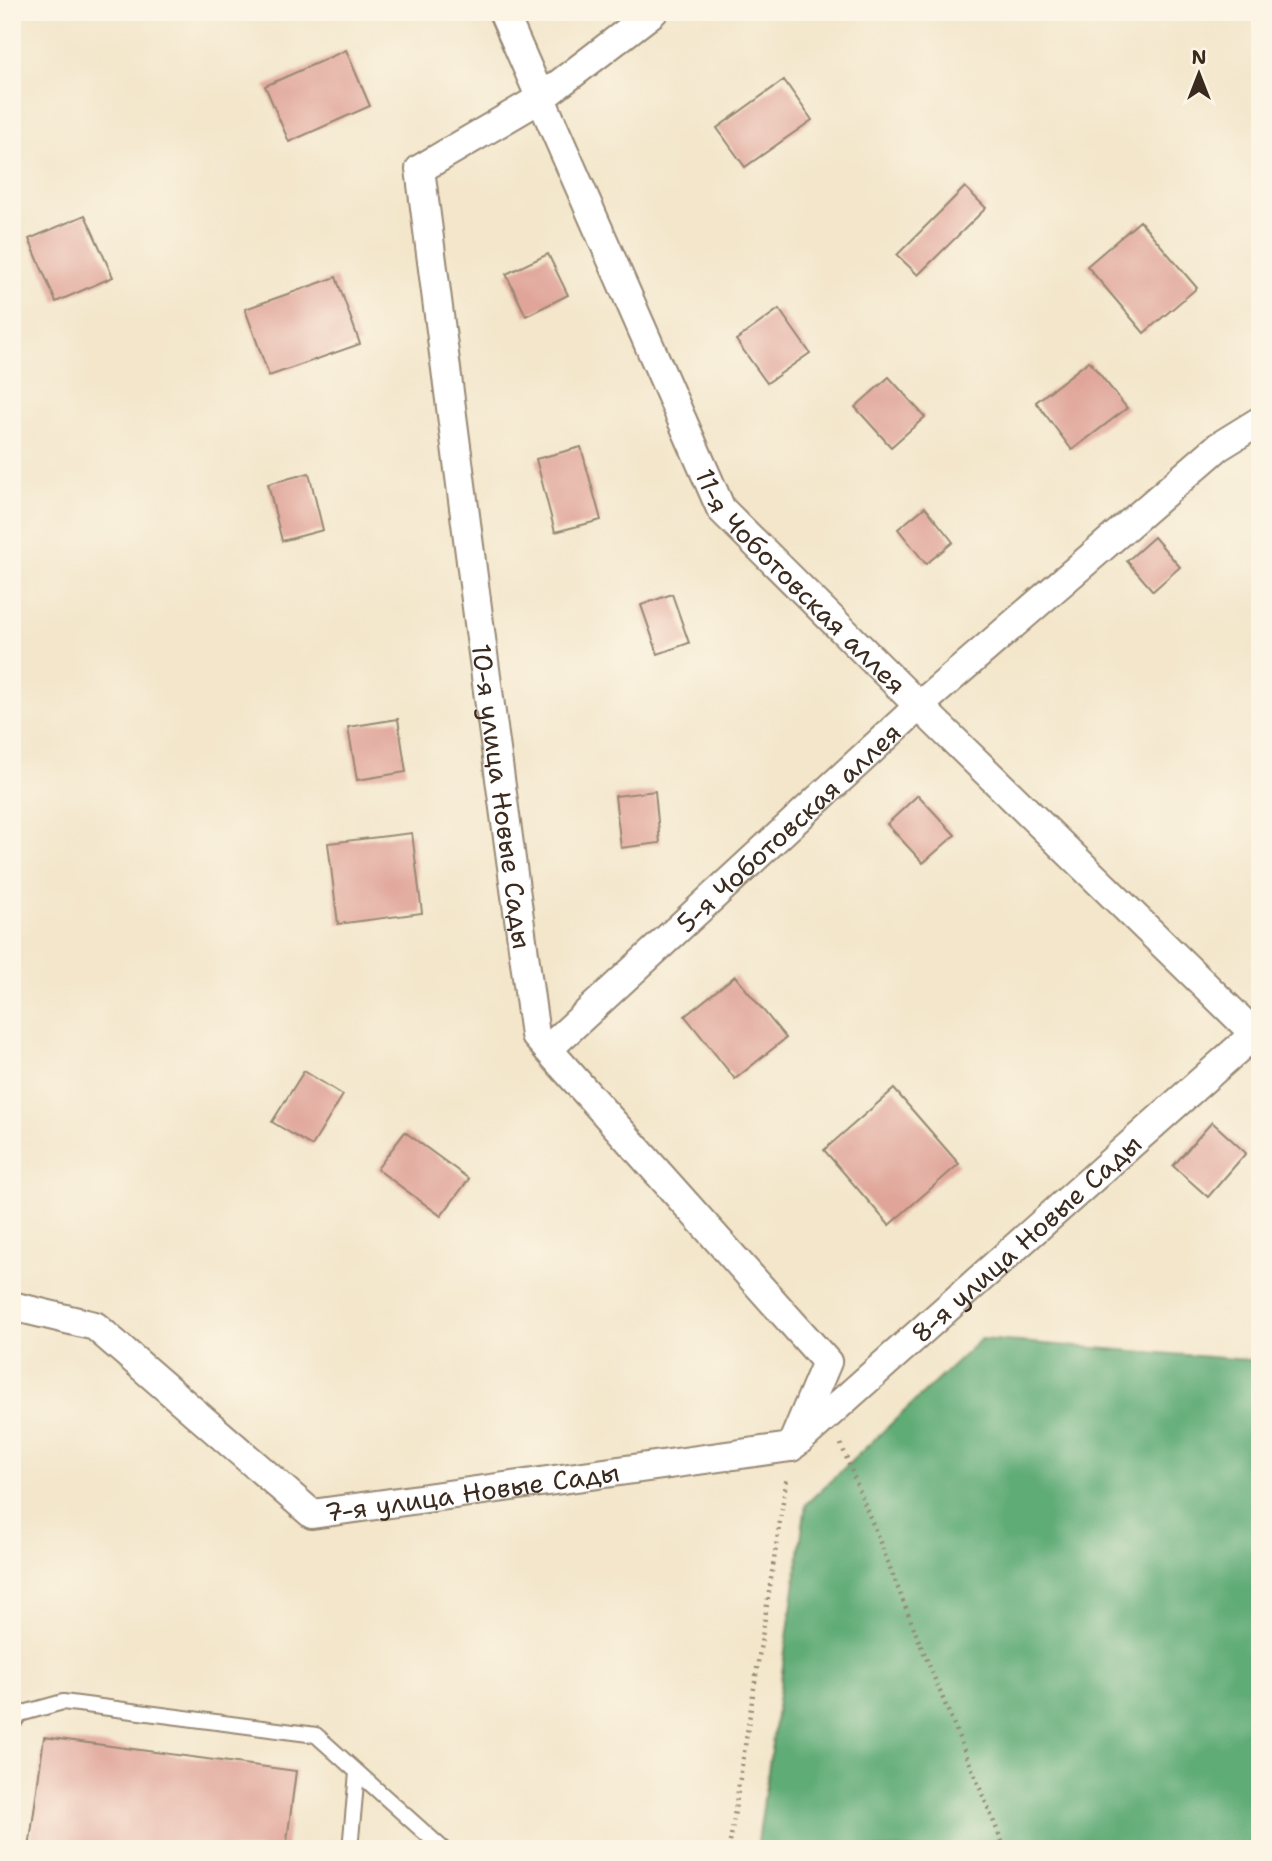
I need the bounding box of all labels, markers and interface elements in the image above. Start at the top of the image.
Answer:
north arrow [1164,38,1234,108]
text: N [1191,45,1207,70]
street label: 11-я Чоботовская аллея [688,463,914,701]
street label: 10-я улица Новые Сады [464,641,541,951]
street label: 5-я Чоботовская аллея [668,714,908,940]
street label: 8-я улица Новые Сады [903,1126,1148,1350]
street label: 7-я улица Новые Сады [322,1454,621,1530]

